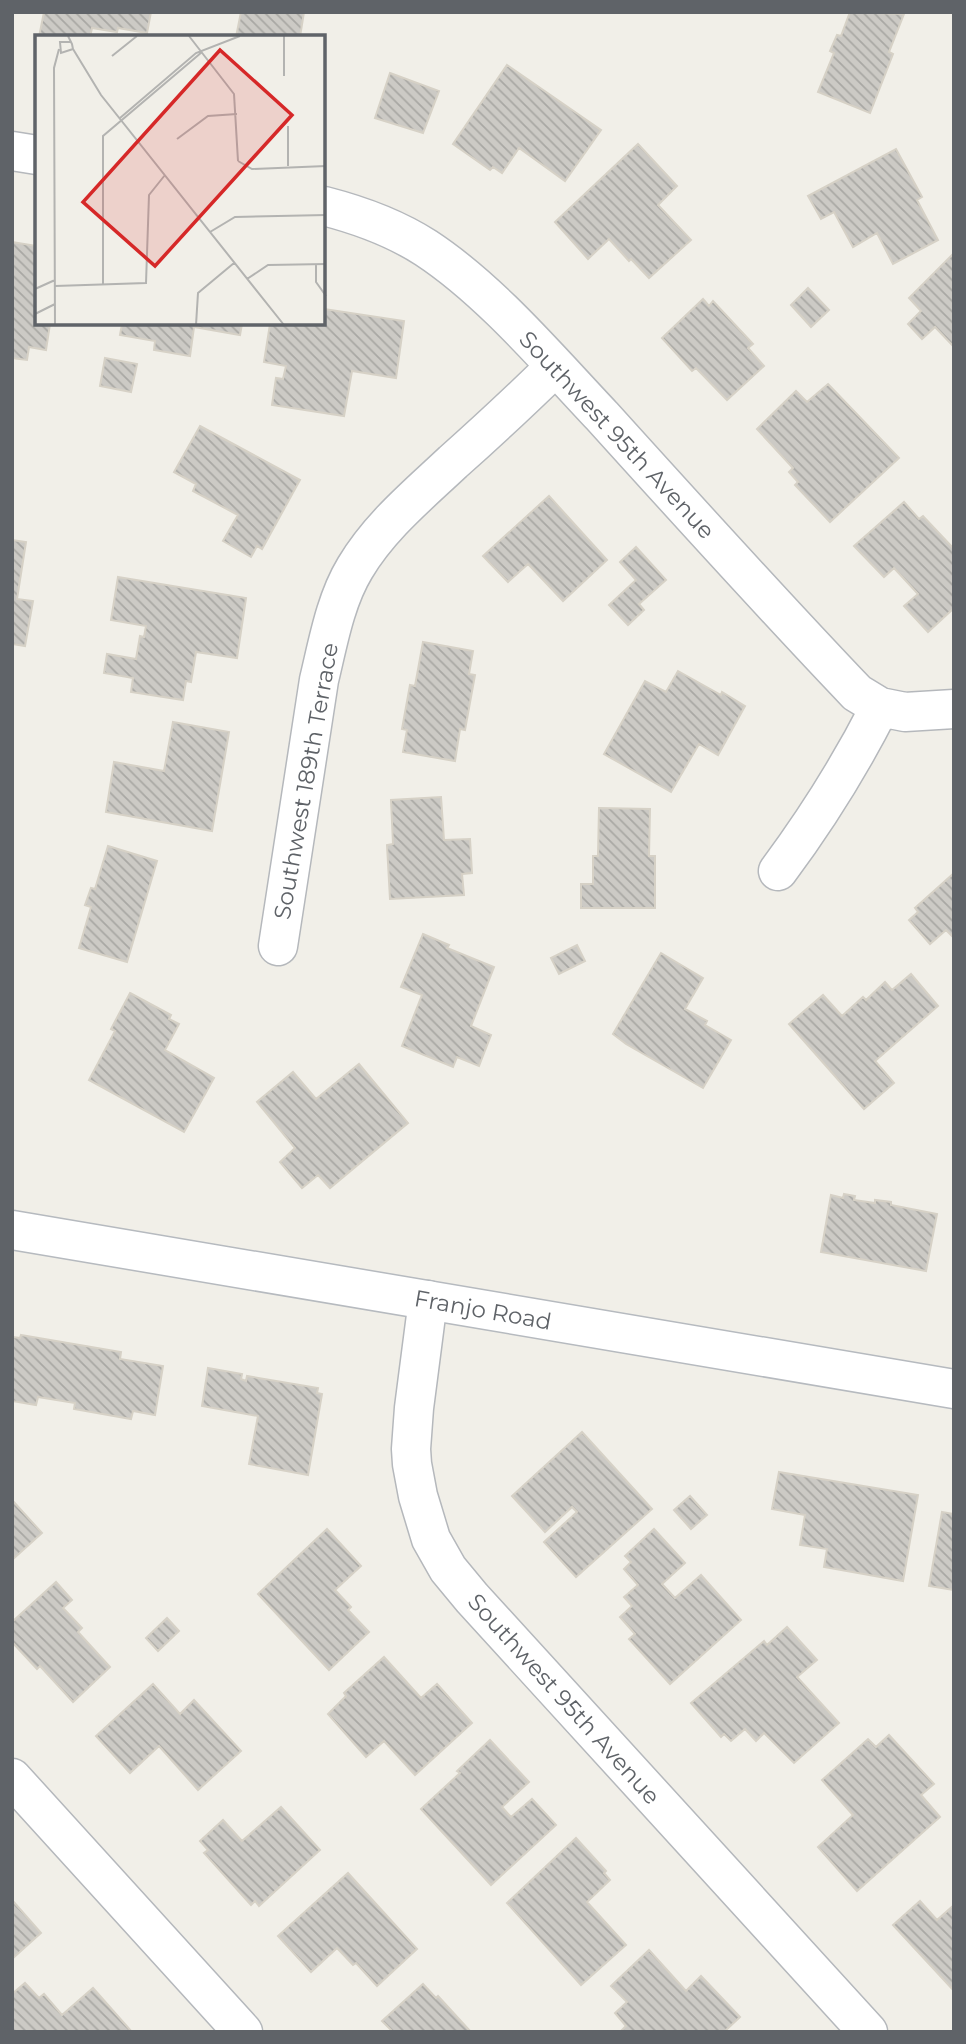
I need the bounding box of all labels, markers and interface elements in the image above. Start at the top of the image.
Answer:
inset map [35,35,326,326]
street label: Southwest 95th Avenue [513,325,721,545]
street label: Southwest 189th Terrace [268,640,344,922]
street label: Franjo Road [412,1284,554,1336]
street label: Southwest 95th Avenue [462,1588,666,1810]

